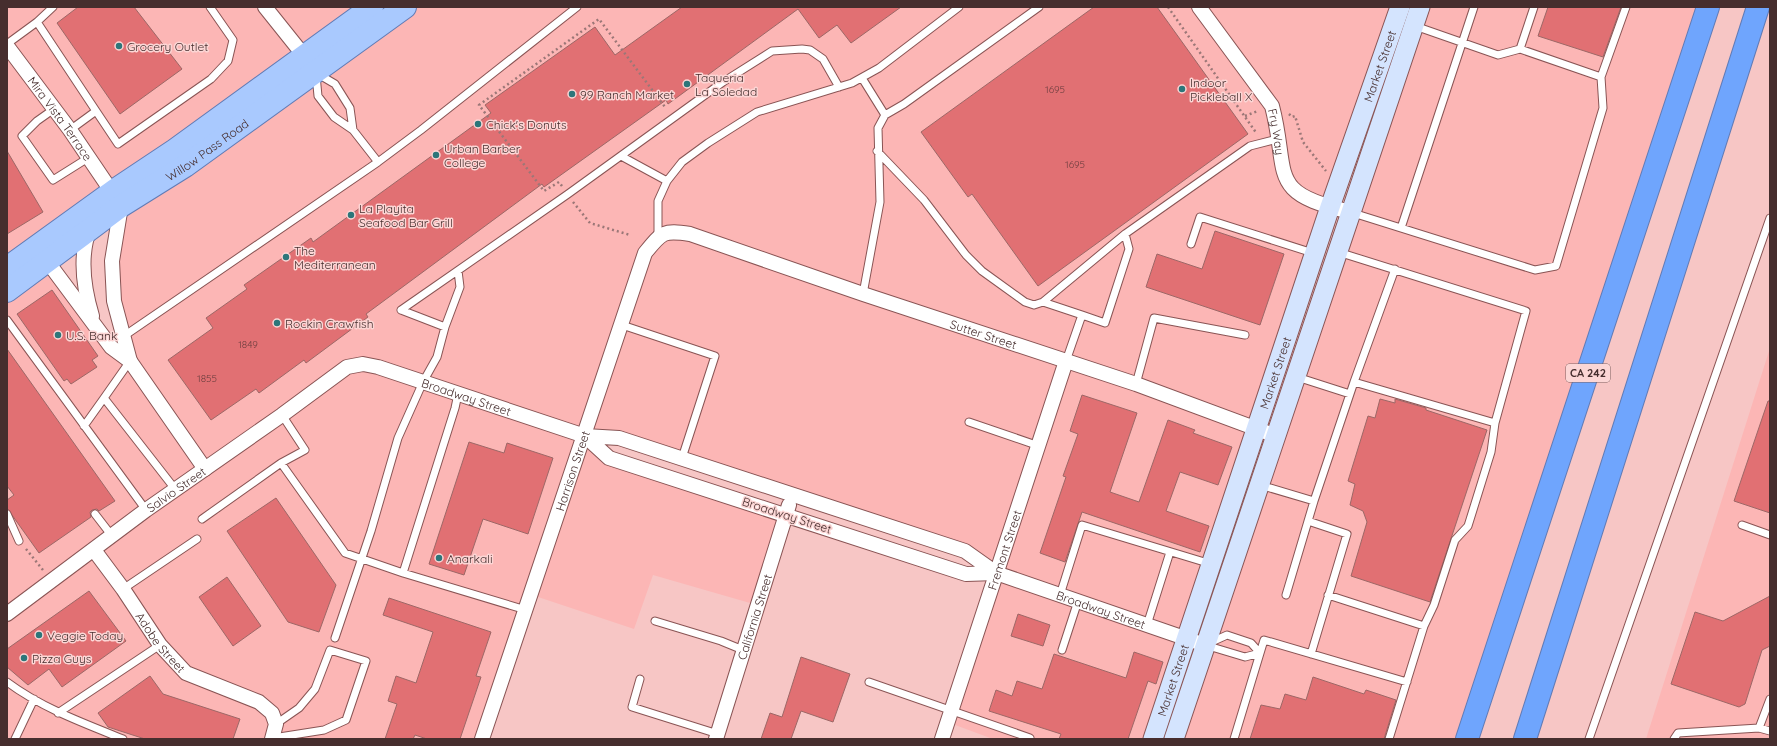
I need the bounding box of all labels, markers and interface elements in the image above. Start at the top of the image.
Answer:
street label: Market Street [1360,28,1399,104]
place label: Grocery Outlet [127,39,208,54]
marker: Grocery Outlet [114,41,124,51]
place label: Taqueria La Soledad [695,70,757,99]
street label: Mira Vista Terrace [25,73,96,164]
place label: Indoor Pickleball X [1190,75,1252,104]
marker: Taqueria La Soledad [682,79,692,89]
house number: 1695 [1045,83,1065,96]
marker: Indoor Pickleball X [1177,84,1187,94]
place label: 99 Ranch Market [580,87,674,102]
marker: 99 Ranch Market [567,89,577,99]
street label: Fry Way [1265,107,1288,156]
street label: Willow Pass Road [163,115,251,184]
place label: Chick's Donuts [486,117,567,132]
marker: Chick's Donuts [473,119,483,129]
place label: Urban Barber College [444,141,521,170]
marker: Urban Barber College [431,150,441,160]
house number: 1695 [1065,158,1085,171]
place label: La Playita Seafood Bar Grill [359,201,453,230]
marker: La Playita Seafood Bar Grill [346,210,356,220]
place label: The Mediterranean [294,243,376,272]
marker: The Mediterranean [281,252,291,262]
place label: Rockin Crawfish [285,316,374,331]
street label: Sutter Street [948,316,1019,352]
marker: Rockin Crawfish [272,318,282,328]
place label: U.S. Bank [66,328,117,343]
marker: U.S. Bank [53,330,63,340]
street label: Market Street [1256,335,1294,411]
house number: 1849 [238,338,258,351]
road number: CA 242 [1566,364,1610,382]
house number: 1855 [197,372,217,385]
street label: Broadway Street [420,375,513,418]
street label: Harrison Street [552,429,592,513]
street label: Salvio Street [143,463,208,515]
street label: Broadway Street [740,493,834,537]
street label: Fremont Street [984,508,1024,592]
place label: Anarkali [447,551,493,566]
marker: Anarkali [434,553,444,563]
street label: California Street [734,572,775,662]
street label: Broadway Street [1054,587,1147,631]
street label: Adobe Street [133,609,189,675]
place label: Veggie Today [47,628,123,643]
marker: Veggie Today [34,630,44,640]
street label: Market Street [1154,642,1192,718]
place label: Pizza Guys [32,651,92,666]
marker: Pizza Guys [19,653,29,663]

